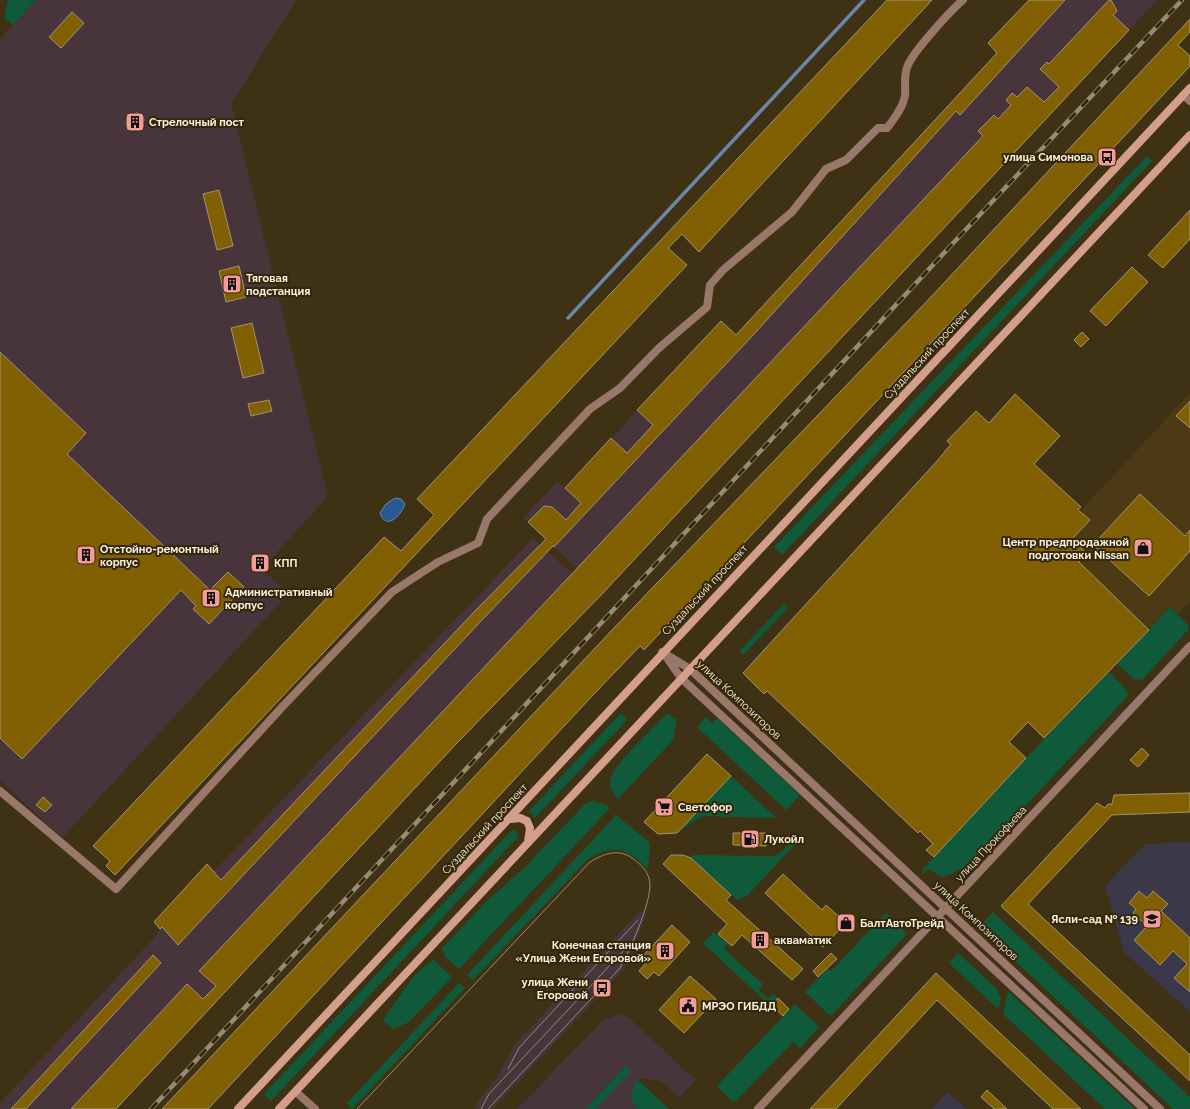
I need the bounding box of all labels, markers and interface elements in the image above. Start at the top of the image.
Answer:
building icon: Стрелочный пост [124,111,146,133]
place label: Стрелочный пост [149,116,245,129]
bus stop icon: улица Симонова [1096,146,1118,168]
place label: улица Симонова [1003,151,1093,164]
place label: Тяговая подстанция [246,272,310,298]
building icon: Тяговая подстанция [221,273,243,295]
street label: Суздальский проспект [882,305,973,402]
place label: Центр предпродажной подготовки Nissan [1002,536,1129,562]
shop icon: Центр предпродажной подготовки Nissan [1132,537,1154,559]
street label: Суздальский проспект [660,541,751,638]
place label: Отстойно-ремонтный корпус [100,543,219,569]
building icon: Отстойно-ремонтный корпус [75,544,97,566]
building icon: КПП [249,552,271,574]
place label: КПП [274,557,298,570]
place label: Административный корпус [225,586,333,612]
building icon: Административный корпус [200,587,222,609]
street label: улица Композиторов [694,658,784,742]
street label: Суздальский проспект [440,780,531,877]
supermarket icon: Светофор [653,796,675,818]
place label: Светофор [678,801,732,814]
street label: улица Прокофьева [953,804,1029,884]
fuel station icon: Лукойл [739,828,761,850]
place label: Лукойл [764,833,804,846]
street label: улица Композиторов [931,879,1021,963]
school or university icon: Ясли-сад № 139 [1141,908,1163,930]
shop icon: БалтАвтоТрейд [835,912,857,934]
place label: Ясли-сад № 139 [1051,913,1139,926]
place label: БалтАвтоТрейд [860,917,944,930]
building icon: акваматик [749,929,771,951]
place label: акваматик [774,934,833,947]
place label: Конечная станция «Улица Жени Егоровой» [516,939,651,965]
building icon: Конечная станция «Улица Жени Егоровой» [654,940,676,962]
place label: улица Жени Егоровой [522,976,588,1002]
bus stop icon: улица Жени Егоровой [591,977,613,999]
public building icon: МРЭО ГИБДД [677,995,699,1017]
place label: МРЭО ГИБДД [702,1000,776,1013]

